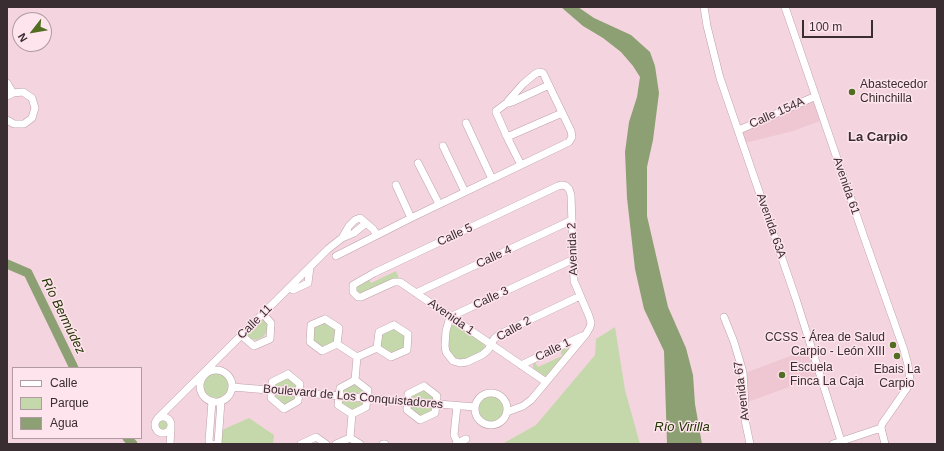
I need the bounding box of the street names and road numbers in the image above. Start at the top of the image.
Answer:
street label: Calle 154A [747,94,807,132]
street label: Avenida 61 [829,155,863,217]
street label: Avenida 63A [753,192,789,260]
street label: Calle 5 [435,221,475,249]
street label: Avenida 2 [565,222,581,276]
street label: Calle 4 [474,243,514,271]
street label: Calle 3 [471,284,511,312]
street label: Avenida 1 [425,296,477,338]
street label: Calle 11 [235,302,275,342]
street label: Calle 2 [494,314,534,344]
street label: Calle 1 [533,335,573,365]
street label: Avenida 67 [731,360,753,422]
street label: Boulevard de Los Conquistadores [262,382,444,412]

